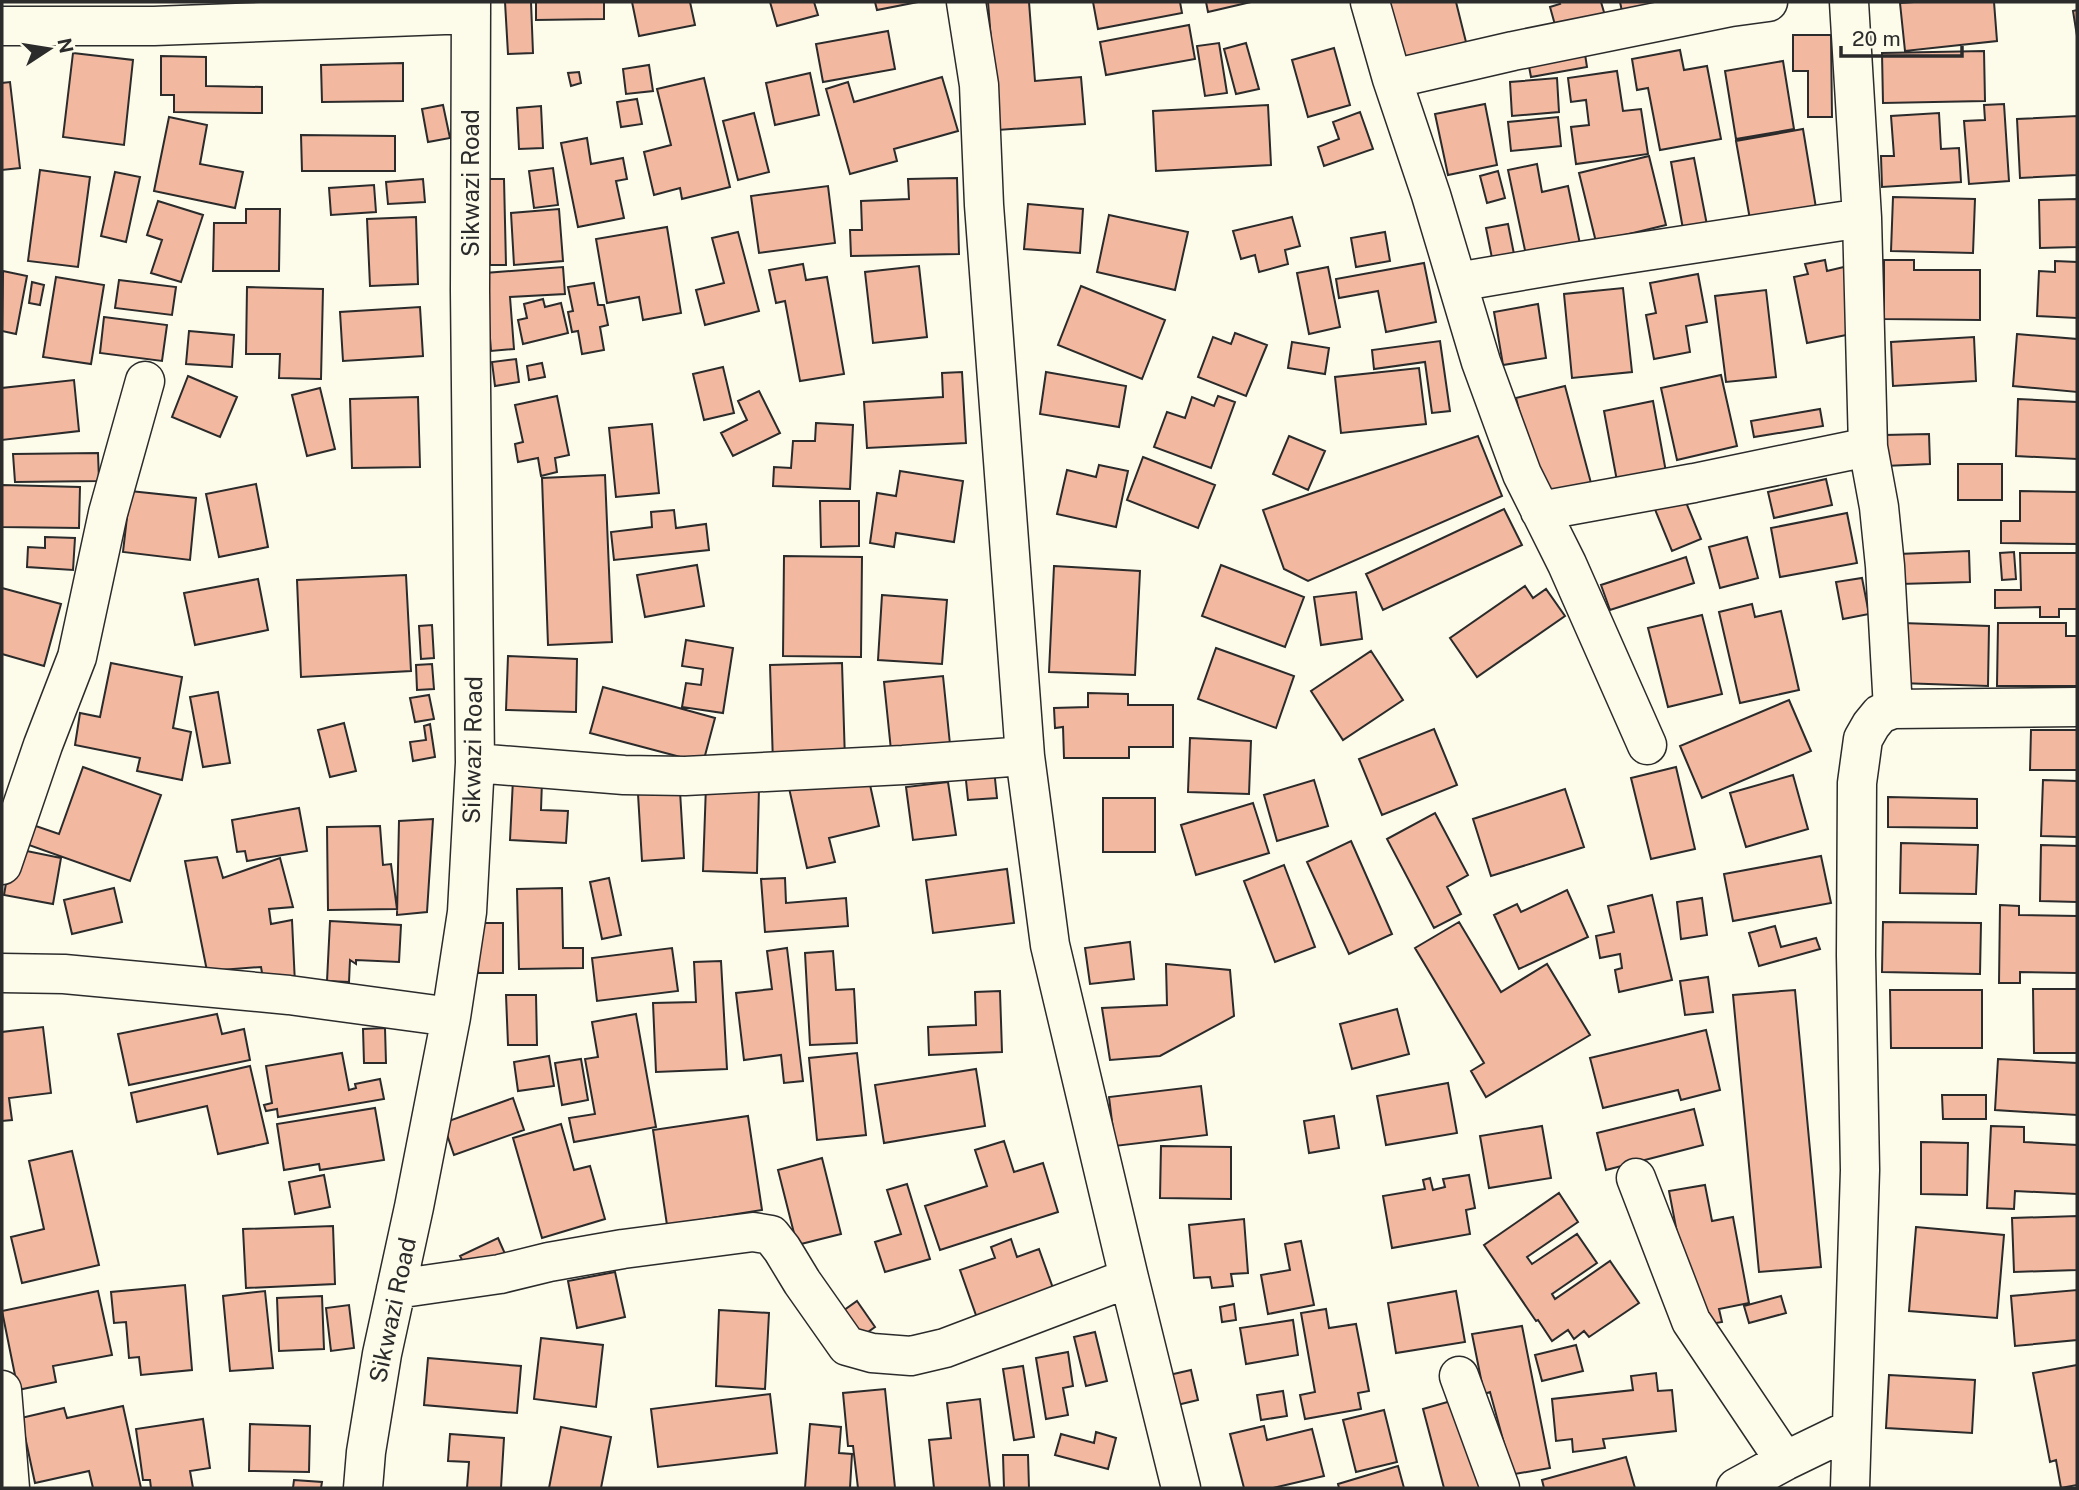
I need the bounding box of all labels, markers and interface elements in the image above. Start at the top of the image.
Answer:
north arrow [14,14,84,84]
scale bar [1841,14,1962,58]
text: 20 m [1852,26,1901,51]
text: N [53,36,78,55]
street label: Sikwazi Road [456,109,484,257]
street label: Sikwazi Road [457,676,487,824]
street label: Sikwazi Road [363,1235,421,1385]

